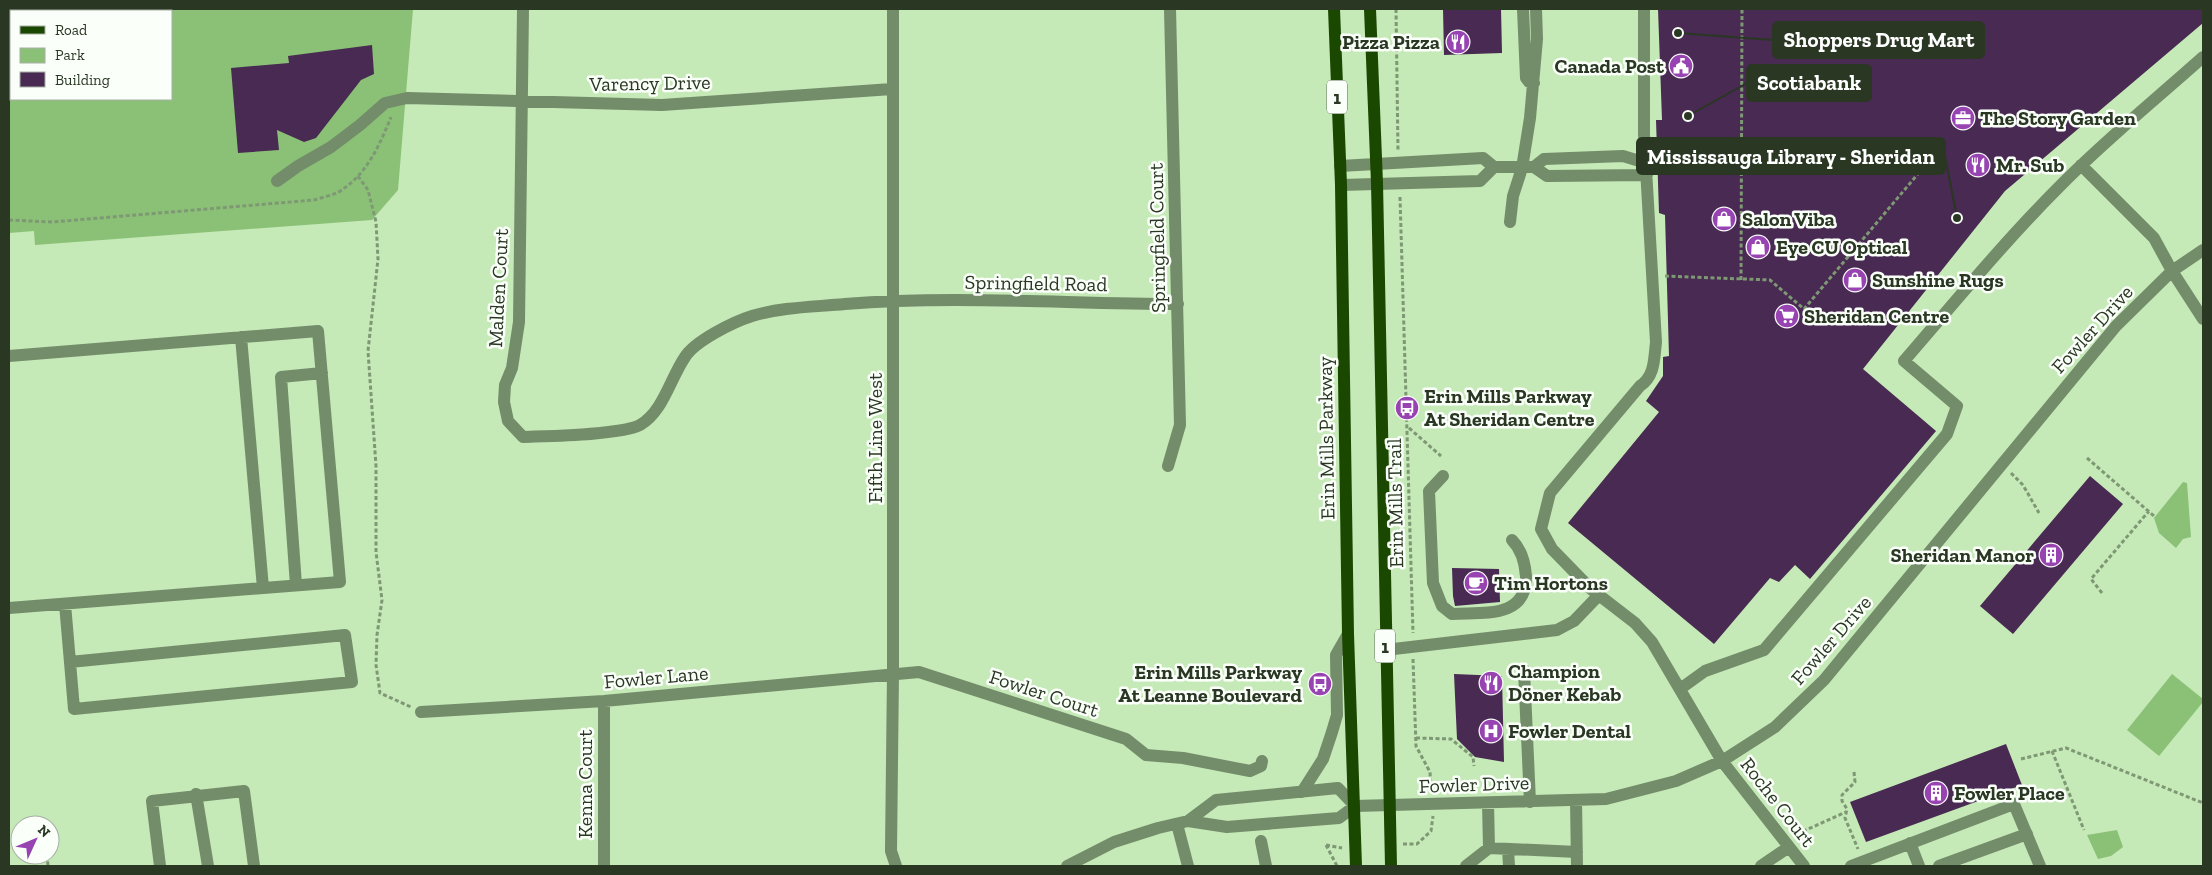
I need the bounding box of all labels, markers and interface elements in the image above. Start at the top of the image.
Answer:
legend [10,10,172,100]
text: Road [55,21,88,39]
callout: Shoppers Drug Mart [1773,22,1984,58]
text: Shoppers Drug Mart [1784,27,1975,52]
restaurant icon: Pizza Pizza [1445,29,1471,55]
place label: Pizza Pizza [1342,30,1440,54]
text: Park [55,46,85,64]
public building icon: Canada Post [1668,53,1694,79]
place label: Canada Post [1555,54,1665,78]
callout: Scotiabank [1747,65,1871,101]
street label: Varency Drive [588,70,711,96]
text: Scotiabank [1757,70,1861,95]
text: Building [55,71,110,89]
road number: 1 [1327,80,1347,114]
office icon: The Story Garden [1950,105,1976,131]
place label: The Story Garden [1980,106,2136,130]
callout: Mississauga Library - Sheridan [1637,138,1945,174]
text: Mississauga Library - Sheridan [1647,144,1935,169]
restaurant icon: Mr. Sub [1965,152,1991,178]
place label: Mr. Sub [1996,153,2064,177]
street label: Springfield Court [1144,162,1170,313]
shop icon: Salon Viba [1711,206,1737,232]
place label: Salon Viba [1742,207,1835,231]
street label: Malden Court [483,227,513,348]
shop icon: Eye CU Optical [1745,234,1771,260]
place label: Eye CU Optical [1776,235,1908,259]
shop icon: Sunshine Rugs [1842,267,1868,293]
place label: Sunshine Rugs [1872,268,2004,292]
street label: Springfield Road [964,270,1108,296]
street label: Fowler Drive [2046,280,2138,378]
supermarket icon: Sheridan Centre [1774,303,1800,329]
place label: Sheridan Centre [1804,304,1950,328]
street label: Erin Mills Parkway [1313,355,1339,520]
street label: Fifth Line West [863,372,887,503]
place label: Erin Mills Parkway At Sheridan Centre [1424,384,1595,431]
bus stop icon: Erin Mills Parkway At Sheridan Centre [1394,395,1420,421]
street label: Erin Mills Trail [1382,438,1408,568]
building icon: Sheridan Manor [2038,542,2064,568]
place label: Sheridan Manor [1891,543,2034,567]
cafe icon: Tim Hortons [1463,570,1489,596]
place label: Tim Hortons [1494,571,1608,595]
street label: Fowler Drive [1786,590,1876,690]
road number: 1 [1375,630,1395,662]
place label: Champion Döner Kebab [1508,659,1621,706]
street label: Fowler Lane [603,660,709,694]
place label: Erin Mills Parkway At Leanne Boulevard [1118,660,1303,707]
street label: Fowler Court [986,664,1102,722]
restaurant icon: Champion Döner Kebab [1478,670,1504,696]
bus stop icon: Erin Mills Parkway At Leanne Boulevard [1307,671,1333,697]
hospital icon: Fowler Dental [1478,718,1504,744]
place label: Fowler Dental [1508,719,1631,743]
street label: Kenna Court [573,729,597,839]
street label: Roche Court [1736,752,1821,852]
street label: Fowler Drive [1418,770,1530,798]
building icon: Fowler Place [1923,780,1949,806]
place label: Fowler Place [1954,781,2065,805]
north arrow [10,815,60,865]
text: N [34,822,54,841]

